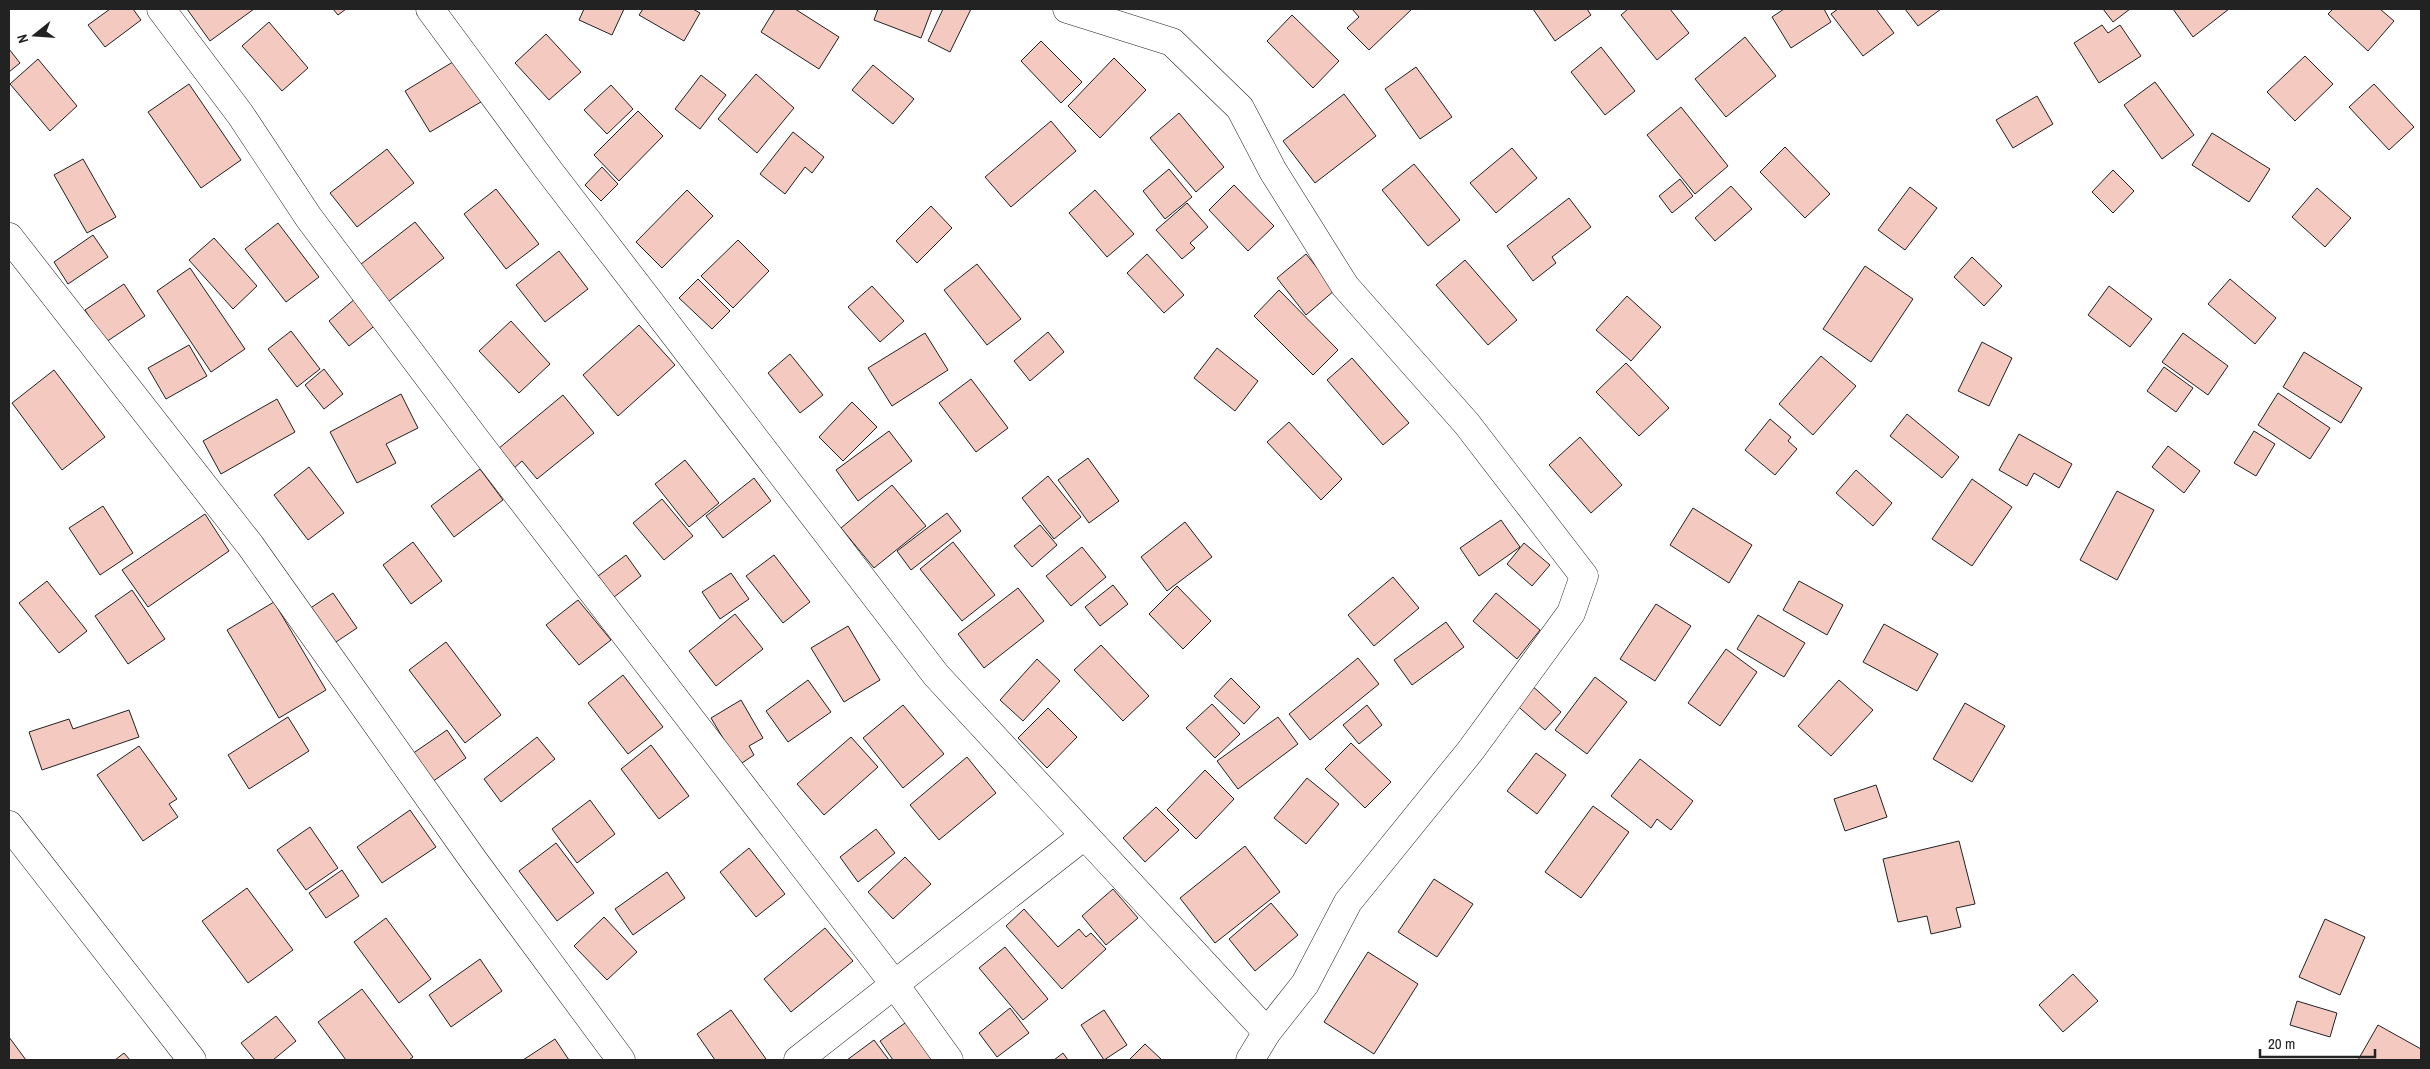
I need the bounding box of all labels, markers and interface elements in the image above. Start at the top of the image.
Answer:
north arrow [10,10,60,60]
text: N [13,32,32,45]
scale bar [2260,1026,2375,1058]
text: 20 m [2268,1033,2295,1054]

